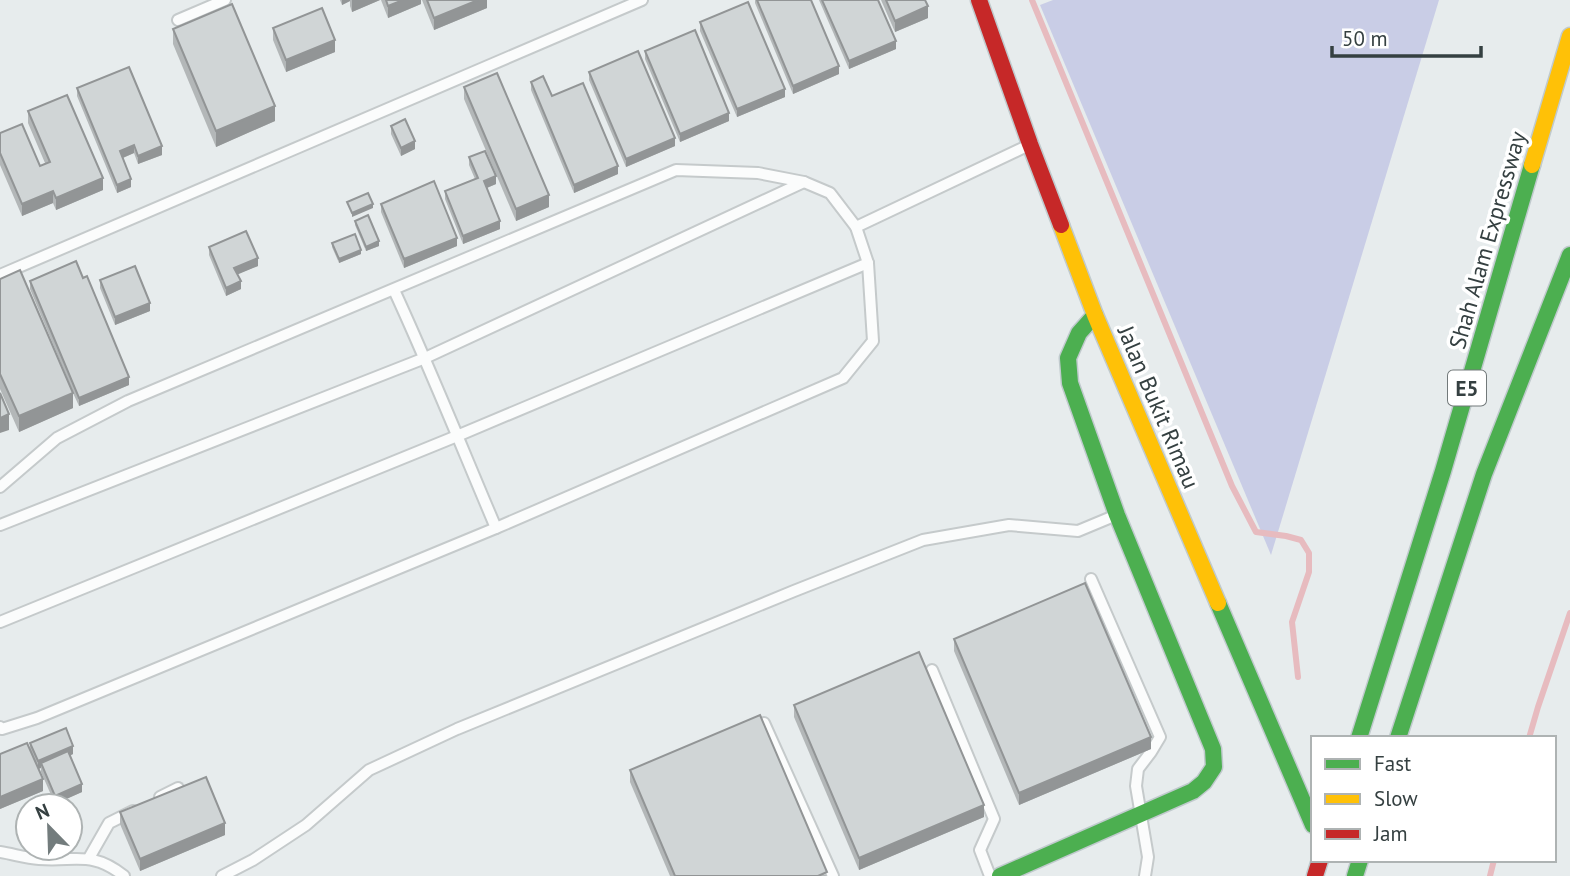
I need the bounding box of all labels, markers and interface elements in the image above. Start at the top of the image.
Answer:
scale bar [1332,14,1481,58]
text: 50 m [1342,25,1388,52]
street label: Shah Alam Expressway [1442,128,1532,352]
street label: Jalan Bukit Rimau [1111,320,1206,493]
road number: E5 [1448,370,1486,406]
legend [1311,736,1556,862]
text: Fast [1374,750,1411,777]
text: Slow [1374,785,1418,812]
north arrow [14,792,84,862]
text: N [32,798,53,825]
text: Jam [1373,820,1408,847]

